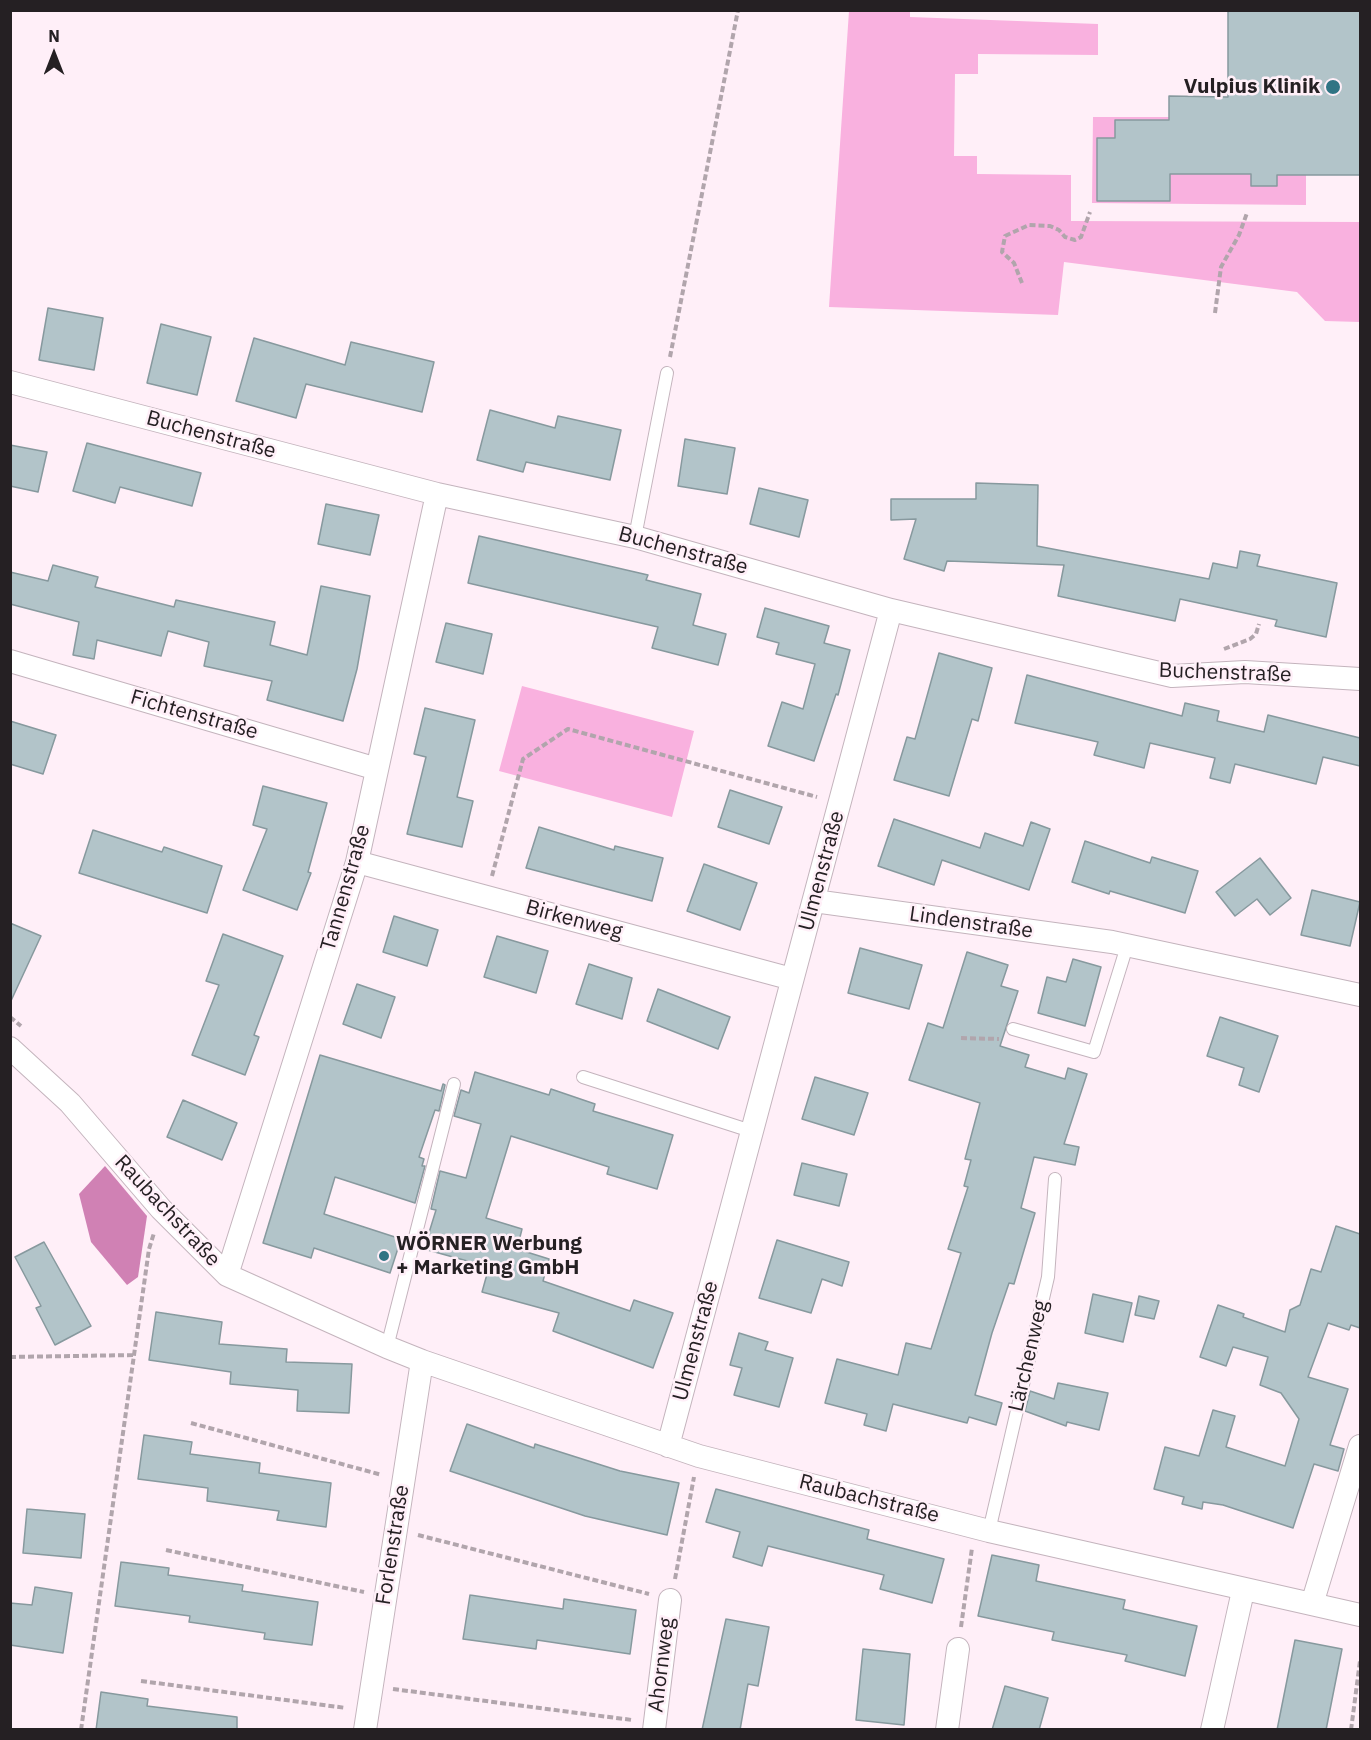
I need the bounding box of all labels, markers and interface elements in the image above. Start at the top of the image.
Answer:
north arrow [24,24,84,84]
text: N [48,26,60,46]
place label: Vulpius Klinik [1184,74,1320,100]
marker: Vulpius Klinik [1324,78,1342,96]
street label: Buchenstraße [144,406,278,464]
street label: Buchenstraße [616,522,750,580]
street label: Buchenstraße [1158,658,1292,688]
street label: Fichtenstraße [127,685,261,745]
street label: Ulmenstraße [794,808,850,934]
street label: Tannenstraße [316,822,376,954]
street label: Birkenweg [523,895,625,945]
street label: Lindenstraße [908,902,1034,944]
street label: Raubachstraße [109,1150,225,1272]
place label: WÖRNER Werbung + Marketing GmbH [396,1231,582,1281]
marker: WÖRNER Werbung + Marketing GmbH [377,1249,391,1263]
street label: Ulmenstraße [668,1278,724,1404]
street label: Lärchenweg [1004,1298,1054,1414]
street label: Raubachstraße [796,1469,942,1529]
street label: Forlenstraße [371,1483,415,1607]
street label: Ahornweg [644,1616,680,1714]

